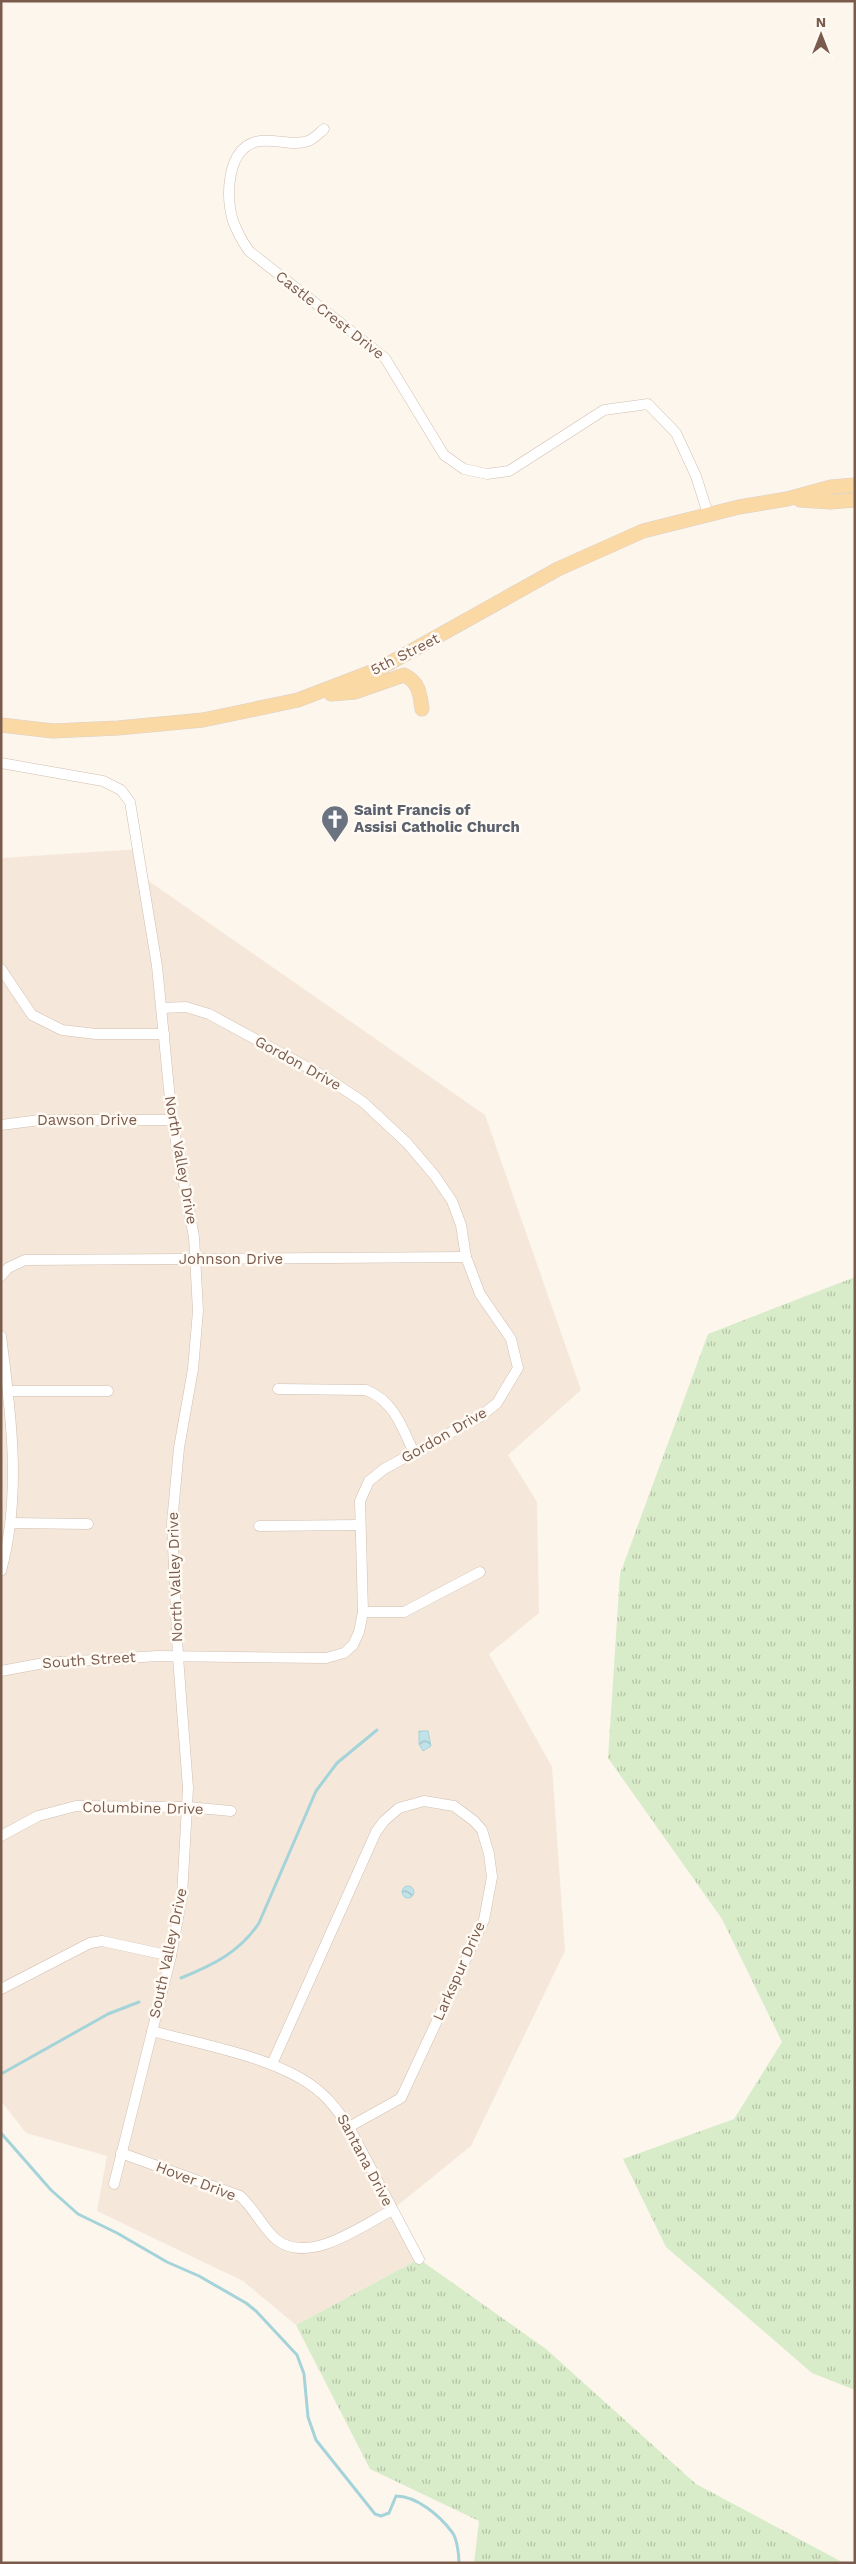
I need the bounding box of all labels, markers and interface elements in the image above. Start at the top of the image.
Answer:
north arrow [796,10,846,60]
text: N [816,14,826,30]
street label: Castle Crest Drive [272,267,388,363]
street label: 5th Street [368,629,443,679]
place label: Saint Francis of Assisi Catholic Church [354,801,520,836]
church icon: Saint Francis of Assisi Catholic Church [320,804,350,843]
street label: Gordon Drive [252,1032,344,1094]
street label: North Valley Drive [161,1094,201,1226]
street label: Dawson Drive [37,1111,137,1129]
street label: Johnson Drive [179,1250,283,1268]
street label: Gordon Drive [398,1403,490,1467]
street label: North Valley Drive [164,1512,186,1642]
street label: South Street [42,1648,137,1672]
street label: Columbine Drive [82,1798,204,1818]
street label: South Valley Drive [145,1886,191,2020]
street label: Larkspur Drive [429,1919,489,2023]
street label: Santana Drive [333,2111,397,2209]
street label: Hover Drive [153,2157,239,2205]

